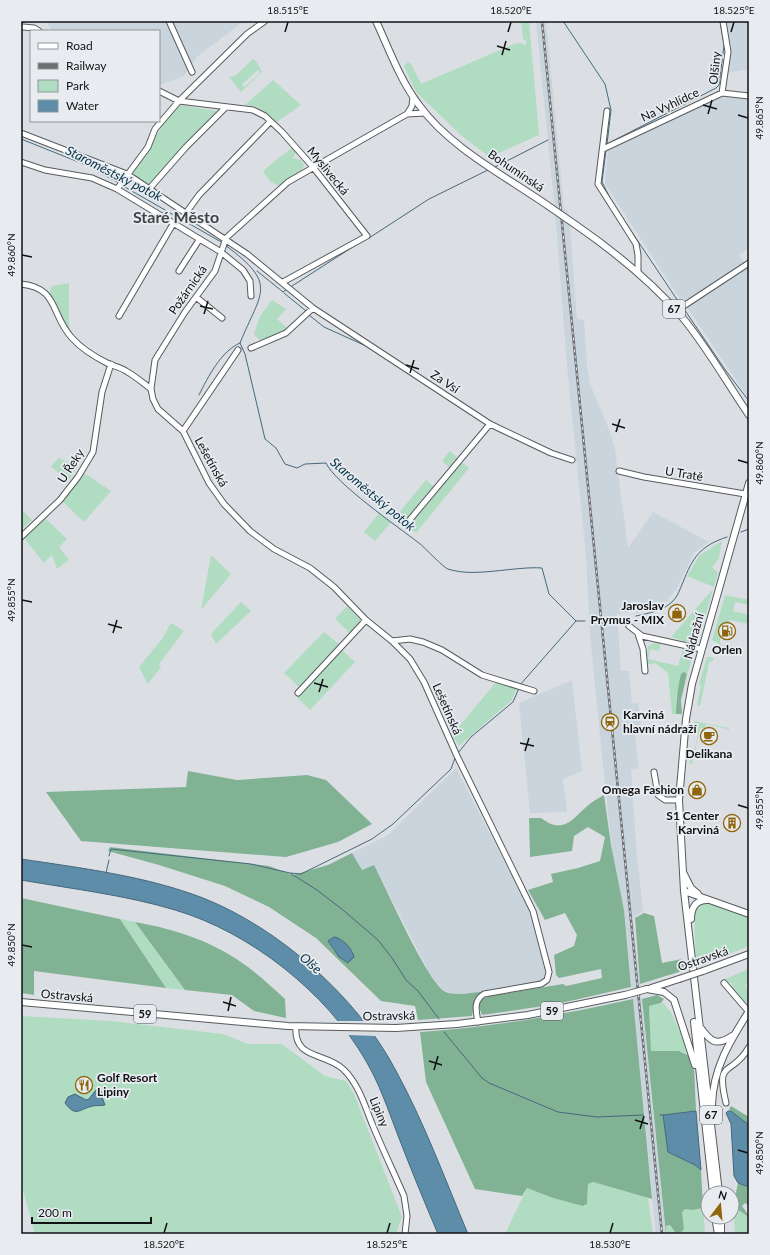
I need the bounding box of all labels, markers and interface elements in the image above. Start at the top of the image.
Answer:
text: 18.515°E [267,4,309,16]
text: 18.520°E [490,4,532,16]
text: 18.525°E [713,4,755,16]
legend [30,30,160,122]
text: Road [66,38,93,53]
street label: Olšiny [705,50,724,85]
text: Railway [66,58,107,73]
text: Park [66,78,90,93]
street label: Na Vyhlídce [638,84,701,125]
text: 49.865°N [753,96,765,140]
text: Water [66,98,99,113]
water label: Staroměstský potok [63,142,166,205]
street label: Myslivecká [304,143,353,198]
street label: Bohumínská [485,146,547,195]
district label: Staré Město [133,207,219,226]
text: 49.860°N [5,233,17,277]
street label: Požárnická [165,262,210,317]
road number: 67 [663,300,685,318]
street label: Za Vsí [428,367,463,397]
street label: Lešetínská [192,434,231,489]
text: 49.860°N [753,441,765,485]
street label: U Řeky [54,445,88,486]
water label: Staroměstský potok [327,454,419,535]
street label: U Tratě [664,463,704,484]
text: 49.855°N [5,578,17,622]
place label: Jaroslav Prymus - MIX [591,598,665,627]
shop icon: Jaroslav Prymus - MIX [667,603,687,623]
street label: Nádražní [680,610,707,660]
fuel station icon: Orlen [717,621,737,641]
place label: Orlen [712,642,742,657]
street label: Lešetínská [429,681,465,737]
place label: Karviná hlavní nádraží [623,707,697,736]
station icon: Karviná hlavní nádraží [600,712,620,732]
cafe icon: Delikana [699,726,719,746]
place label: Delikana [686,746,732,761]
shop icon: Omega Fashion [687,780,707,800]
place label: Omega Fashion [602,782,684,797]
text: 49.855°N [753,786,765,830]
place label: S1 Center Karviná [666,808,720,837]
building icon: S1 Center Karviná [722,813,742,833]
text: 49.850°N [5,923,17,967]
street label: Ostravská [676,943,730,974]
water label: Olše [297,949,325,977]
street label: Ostravská [40,986,94,1005]
road number: 59 [541,1002,563,1020]
road number: 59 [134,1005,156,1023]
street label: Ostravská [363,1008,415,1023]
place label: Golf Resort Lipiny [97,1070,158,1099]
restaurant icon: Golf Resort Lipiny [74,1075,94,1095]
street label: Lipiny [366,1094,393,1130]
road number: 67 [700,1106,722,1124]
text: 49.850°N [753,1131,765,1175]
north arrow [700,1185,740,1225]
text: N [717,1187,729,1202]
scale bar [32,1199,151,1225]
text: 200 m [38,1205,72,1220]
text: 18.520°E [143,1238,185,1250]
text: 18.525°E [366,1238,408,1250]
text: 18.530°E [589,1238,631,1250]

